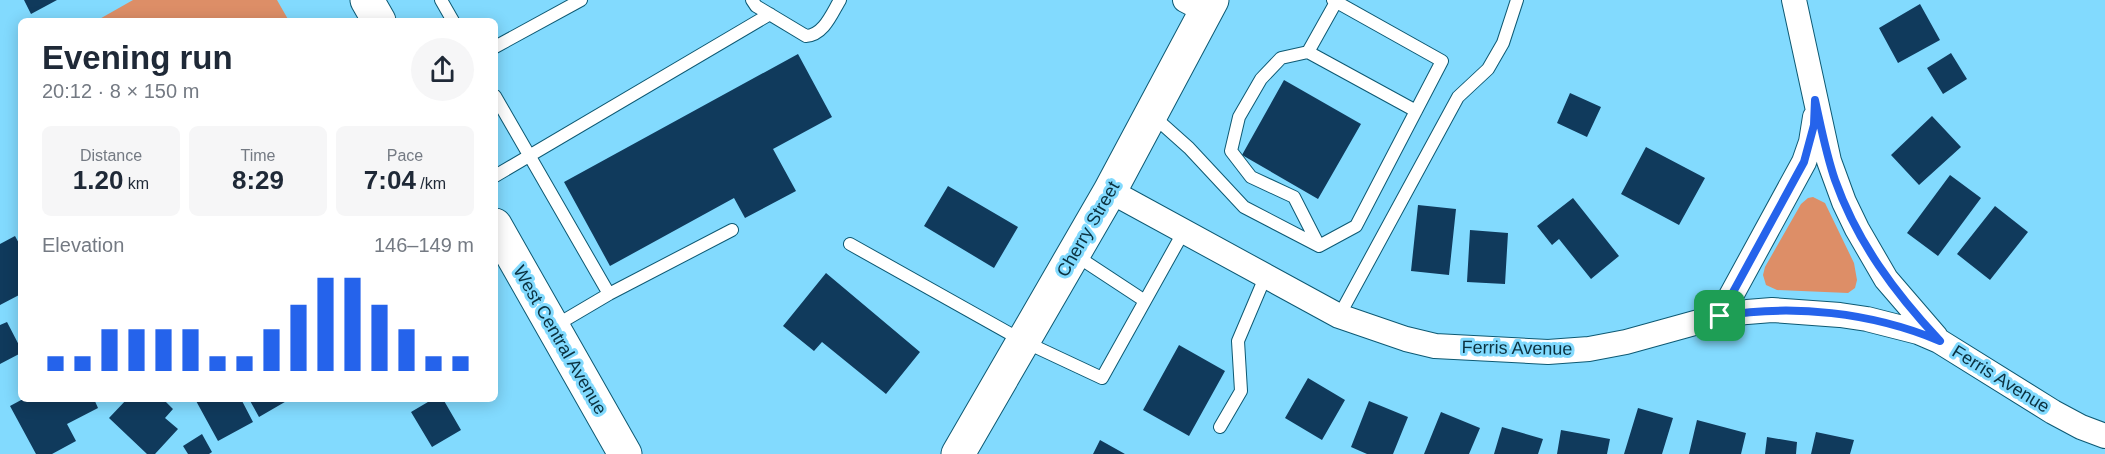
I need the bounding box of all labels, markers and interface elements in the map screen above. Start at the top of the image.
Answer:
button: share [411,38,474,101]
text: Evening run [42,39,233,76]
text: 20:12 · 8 × 150 m [42,80,199,102]
text: Distance [80,147,142,164]
text: Time [241,147,275,164]
text: Pace [387,147,423,164]
text: 1.20 [73,165,123,195]
text: 8:29 [232,165,284,195]
text: 7:04 [364,165,416,195]
text: km [123,175,149,192]
text: /km [416,175,446,192]
street label: Cherry Street [1053,178,1123,280]
text: Elevation [42,234,124,256]
text: 146–149 m [374,234,474,256]
street label: West Central Avenue [509,262,611,418]
pin [1694,290,1745,341]
icon: arrive [1703,299,1736,332]
street label: Ferris Avenue [1461,337,1573,359]
street label: Ferris Avenue [1949,341,2053,417]

